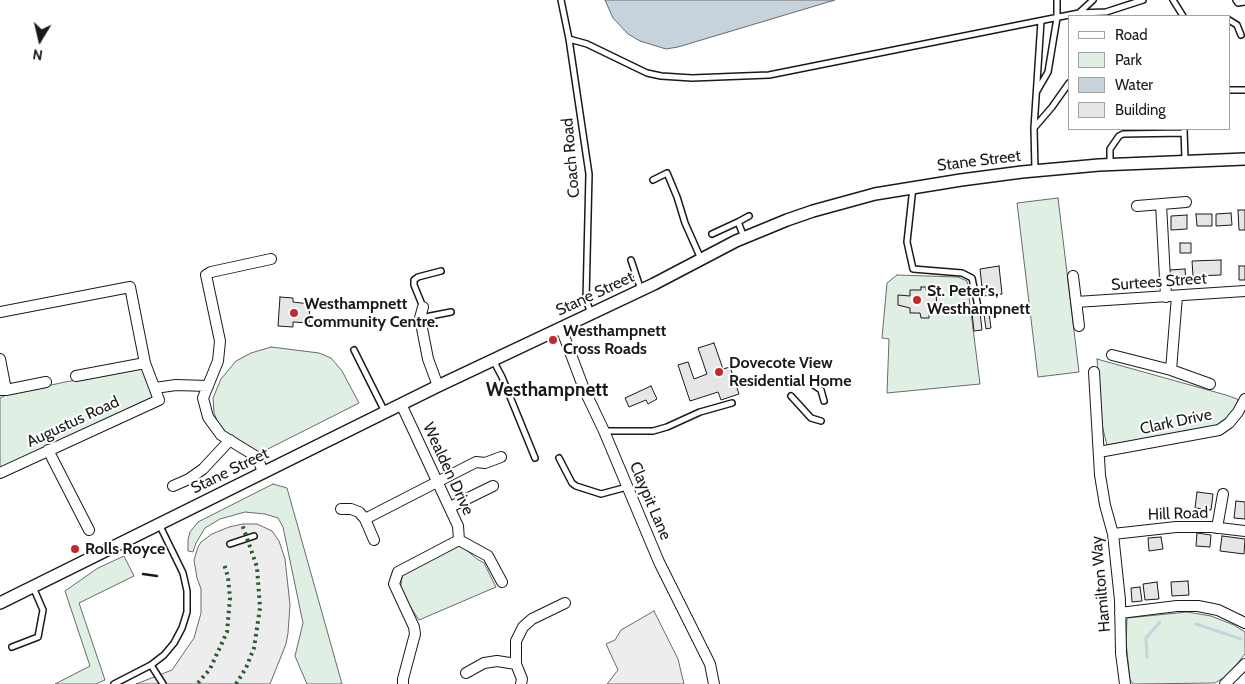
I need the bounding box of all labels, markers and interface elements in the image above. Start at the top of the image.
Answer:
north arrow [15,15,65,65]
legend [1068,15,1230,130]
text: Road [1115,26,1148,44]
text: N [31,45,44,64]
text: Park [1115,51,1142,69]
text: Water [1115,76,1153,94]
text: Building [1115,101,1166,119]
street label: Coach Road [558,117,584,199]
street label: Stane Street [936,146,1022,176]
street label: Stane Street [553,268,637,320]
street label: Surtees Street [1111,269,1207,295]
place label: St. Peter's, Westhampnett [927,281,1030,319]
place label: Westhampnett Community Centre. [304,294,439,332]
marker: St. Peter's, Westhampnett [911,294,923,306]
marker: Westhampnett Community Centre. [288,307,300,319]
place label: Westhampnett Cross Roads [563,321,666,359]
marker: Westhampnett Cross Roads [547,334,559,346]
place label: Dovecote View Residential Home [729,353,852,391]
marker: Dovecote View Residential Home [713,366,725,378]
district label: Westhampnett [486,379,608,401]
street label: Augustus Road [24,392,122,452]
street label: Clark Drive [1138,405,1214,439]
street label: Wealden Drive [418,420,478,518]
street label: Stane Street [188,444,272,498]
street label: Claypit Lane [625,459,675,543]
street label: Hill Road [1147,503,1209,525]
street label: Hamilton Way [1087,535,1115,633]
place label: Rolls Royce [85,539,165,559]
marker: Rolls Royce [69,543,81,555]

